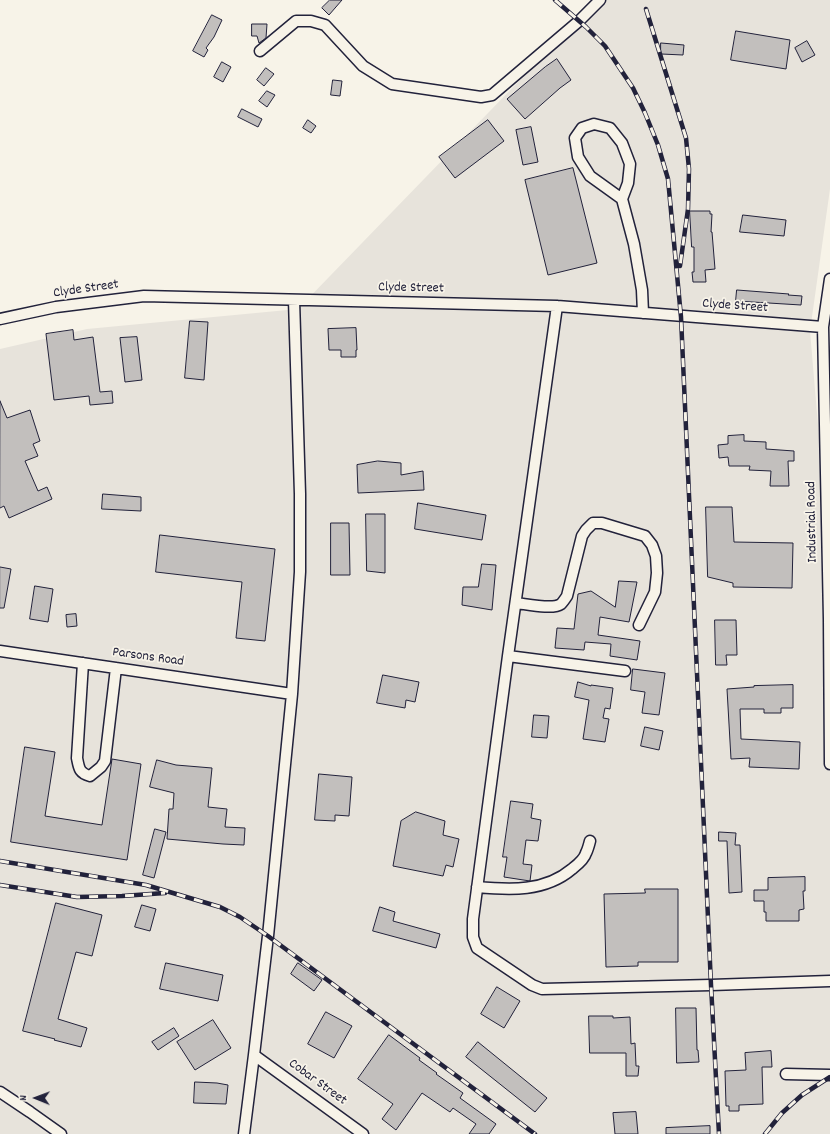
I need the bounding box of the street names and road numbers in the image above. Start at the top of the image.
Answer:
street label: Clyde Street [52,277,120,303]
street label: Clyde Street [378,280,444,298]
street label: Clyde Street [702,296,768,318]
street label: Industrial Road [804,481,822,563]
street label: Parsons Road [111,645,185,671]
street label: Cobar Street [284,1056,350,1110]

